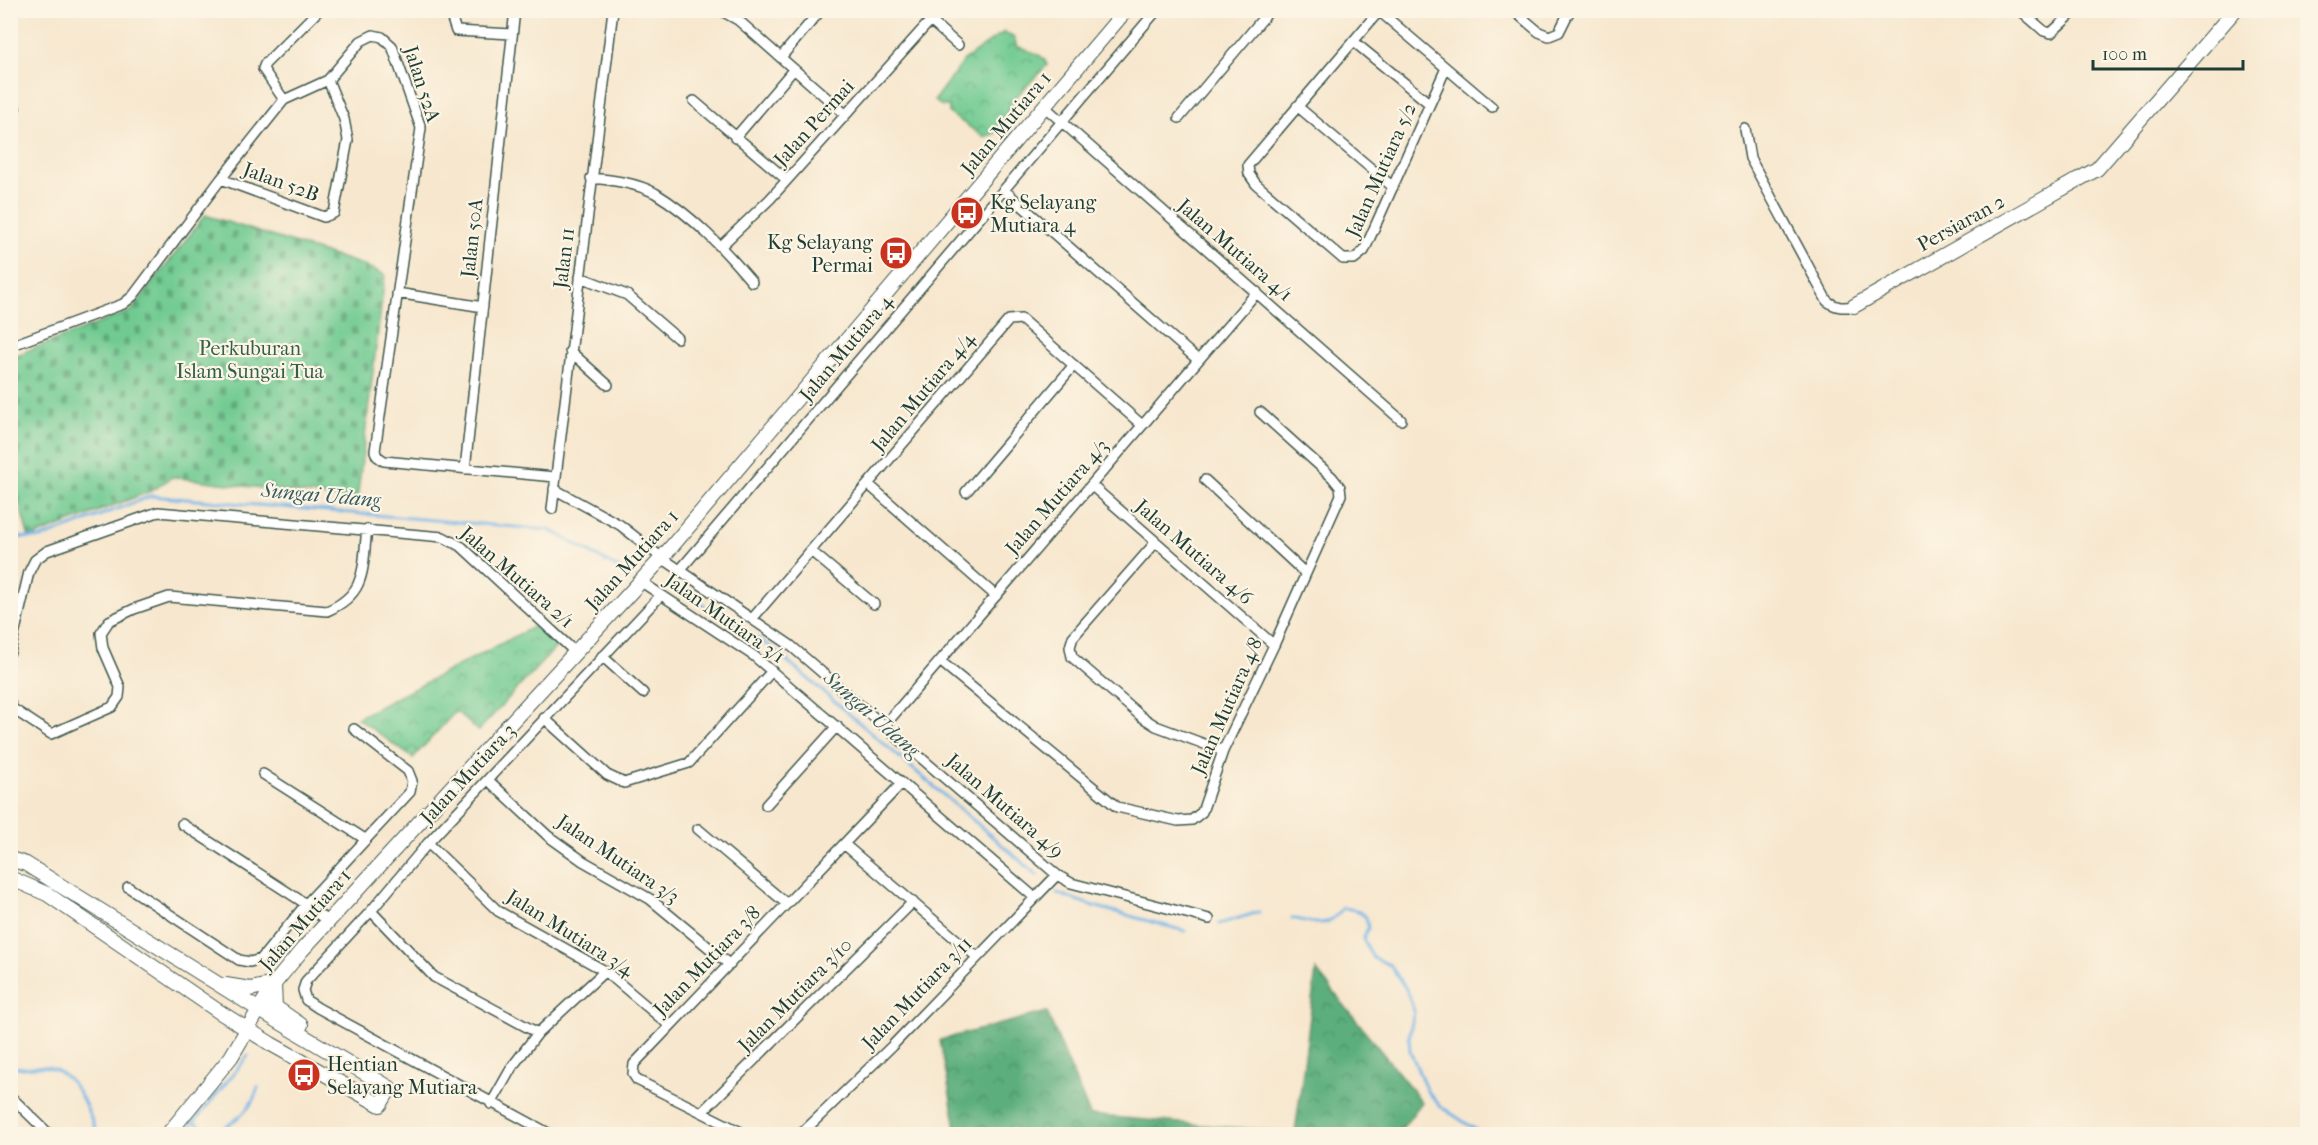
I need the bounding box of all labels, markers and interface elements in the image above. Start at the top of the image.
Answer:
scale bar [2093,33,2243,71]
street label: Jalan 52A [398,41,445,126]
text: 100 m [2102,44,2147,65]
street label: Jalan Mutiara 1 [955,67,1056,181]
street label: Jalan Permai [768,75,859,173]
street label: Jalan Mutiara 5/2 [1340,99,1421,243]
street label: Jalan 52B [238,157,322,206]
street label: Persiaran 2 [1913,190,2009,256]
place label: Kg Selayang Mutiara 4 [990,191,1096,237]
street label: Jalan Mutiara 4/1 [1171,193,1297,306]
bus stop icon: Kg Selayang Mutiara 4 [949,195,985,231]
street label: Jalan 50A [456,196,488,281]
street label: Jalan 11 [549,226,579,292]
place label: Kg Selayang Permai [767,231,873,277]
bus stop icon: Kg Selayang Permai [878,235,914,271]
street label: Jalan Mutiara 4 [793,289,898,408]
street label: Jalan Mutiara 4/4 [865,327,980,458]
park label: Perkuburan Islam Sungai Tua [176,337,325,383]
street label: Jalan Mutiara 4/3 [999,435,1113,561]
water label: Sungai Udang [259,478,383,512]
street label: Jalan Mutiara 4/6 [1129,493,1258,609]
street label: Jalan Mutiara 1 [579,505,683,617]
street label: Jalan Mutiara 2/1 [454,520,579,633]
street label: Jalan Mutiara 3/1 [659,567,789,668]
street label: Jalan Mutiara 4/8 [1186,634,1267,780]
water label: Sungai Udang [818,665,926,763]
street label: Jalan Mutiara 3 [414,719,520,830]
street label: Jalan Mutiara 4/9 [940,748,1068,863]
street label: Jalan Mutiara 3/3 [551,809,683,908]
street label: Jalan Mutiara 1 [253,864,356,977]
street label: Jalan Mutiara 3/4 [501,884,639,982]
street label: Jalan Mutiara 3/8 [647,901,765,1022]
street label: Jalan Mutiara 3/11 [856,932,977,1056]
street label: Jalan Mutiara 3/10 [732,933,857,1058]
place label: Hentian Selayang Mutiara [327,1053,478,1099]
bus stop icon: Hentian Selayang Mutiara [286,1057,322,1093]

